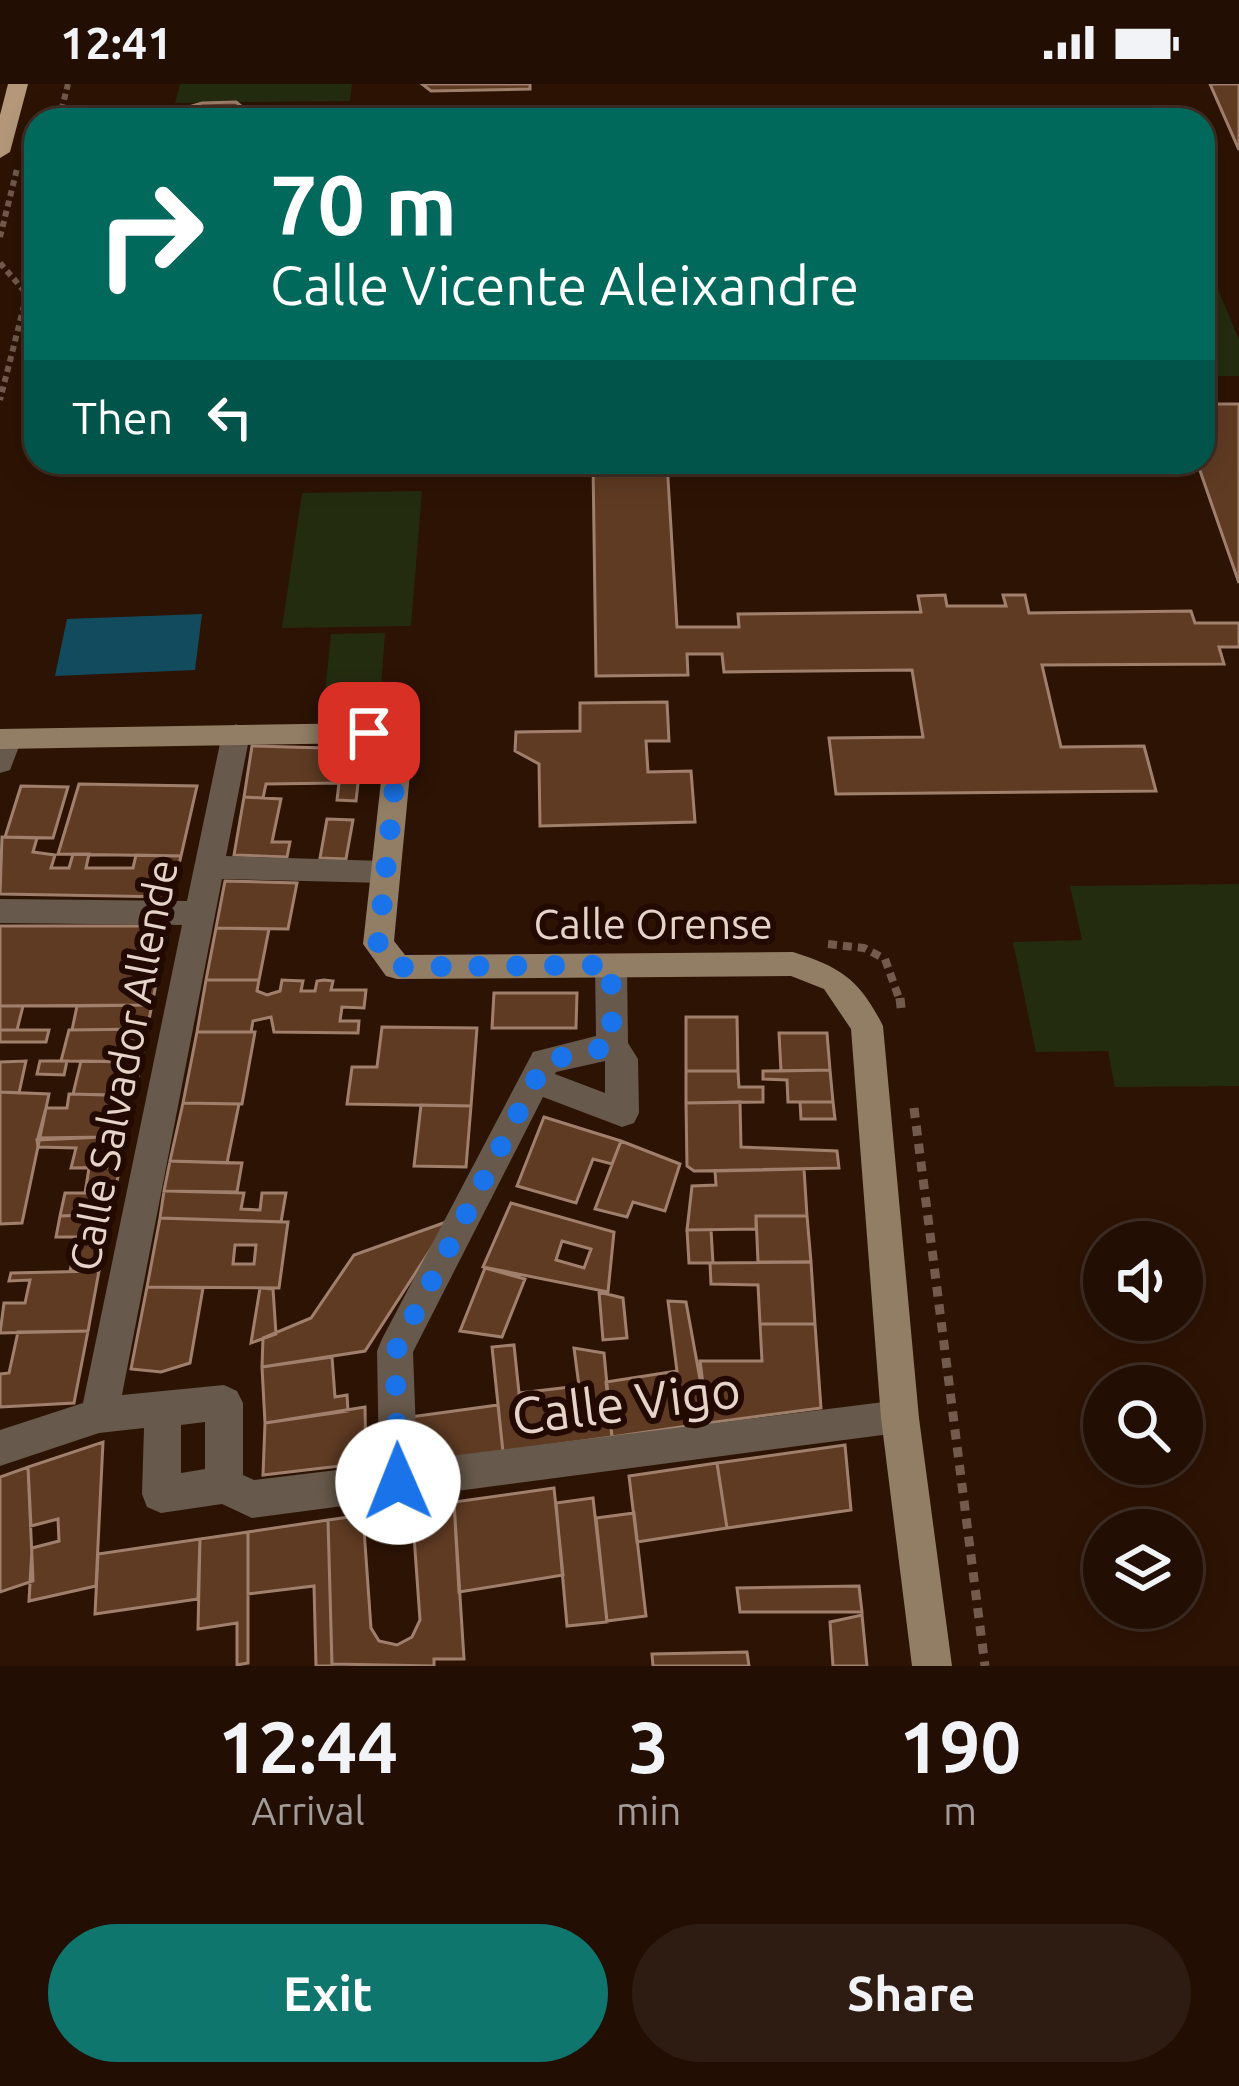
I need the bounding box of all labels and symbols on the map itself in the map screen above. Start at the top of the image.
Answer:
pin [318,682,420,784]
street label: Calle Salvador Allende [60,855,186,1275]
street label: Calle Orense [533,900,773,947]
street label: Calle Vigo [508,1359,744,1445]
position arrow [335,1419,461,1545]

